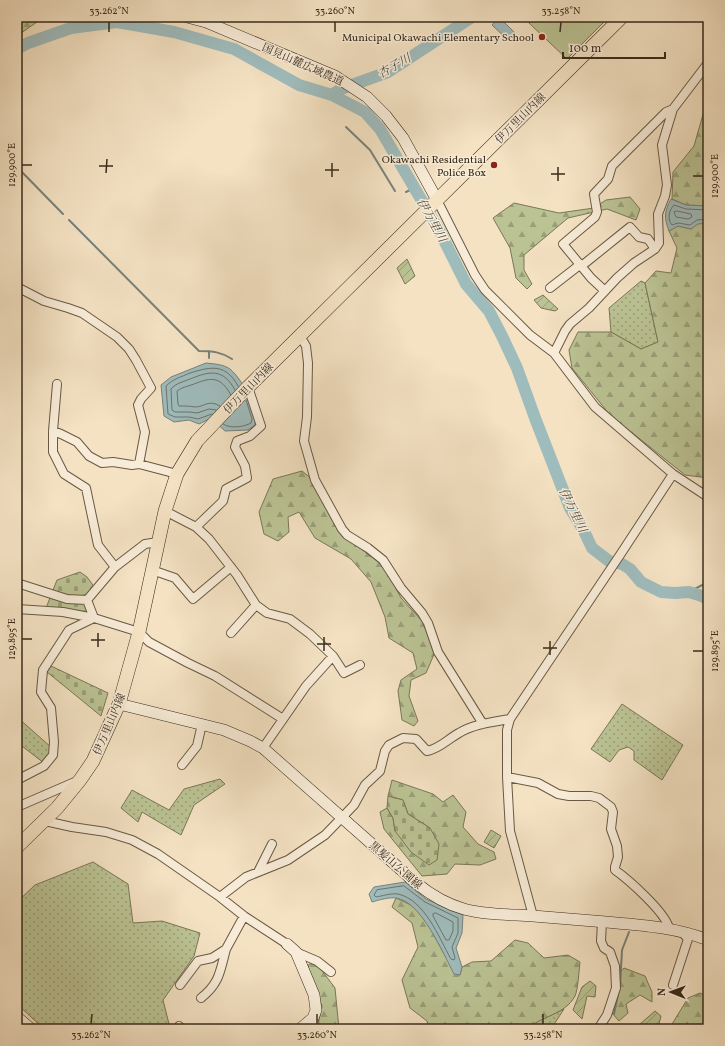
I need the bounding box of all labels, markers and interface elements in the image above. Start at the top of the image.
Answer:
text: 33.262°N [89,4,129,18]
text: 33.260°N [315,4,356,18]
text: 33.258°N [542,4,581,18]
place label: Municipal Okawachi Elementary School [342,31,534,46]
marker: Municipal Okawachi Elementary School [537,32,547,42]
scale bar [563,34,665,60]
street label: 国見山麓広域農道 [259,41,346,90]
text: 100 m [569,41,602,57]
water label: 杏子川 [375,50,416,83]
street label: 伊万里山内線 [492,90,550,148]
text: 129.900°E [5,143,19,187]
place label: Okawachi Residential Police Box [382,153,486,181]
text: 129.900°E [708,154,722,198]
marker: Okawachi Residential Police Box [489,160,499,170]
water label: 伊万里川 [412,196,451,247]
street label: 伊万里山内線 [221,360,277,418]
water label: 伊万里川 [554,485,591,537]
text: 129.895°E [5,618,19,660]
text: 129.895°E [708,630,722,672]
street label: 伊万里山内線 [91,691,130,758]
street label: 黒髪山公園線 [365,839,425,893]
north arrow [651,972,691,1012]
text: N [655,988,670,996]
text: 33.262°N [71,1028,111,1042]
text: 33.260°N [297,1028,338,1042]
text: 33.258°N [524,1028,563,1042]

